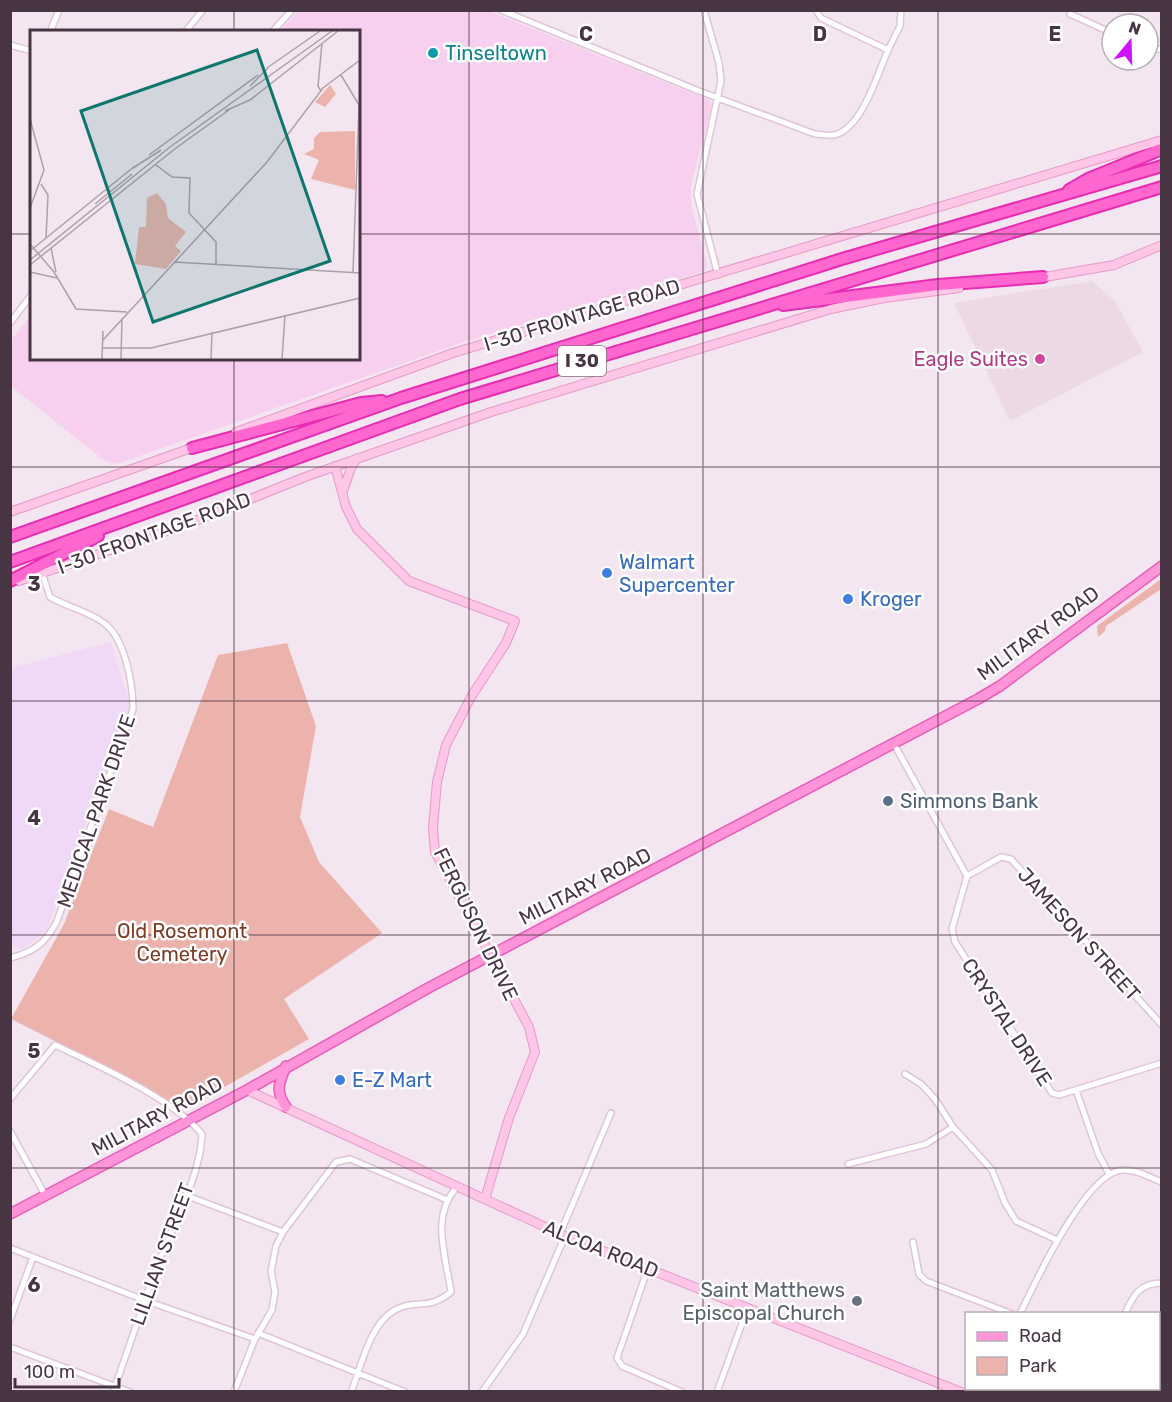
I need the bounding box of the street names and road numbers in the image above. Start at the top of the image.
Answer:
street label: I-30 FRONTAGE ROAD [481,274,683,356]
road number: I 30 [558,346,606,376]
street label: I-30 FRONTAGE ROAD [54,487,254,579]
street label: MILITARY ROAD [972,581,1104,685]
street label: MEDICAL PARK DRIVE [52,711,140,911]
street label: MILITARY ROAD [515,842,655,930]
street label: FERGUSON DRIVE [429,844,523,1004]
street label: JAMESON STREET [1013,862,1146,1006]
street label: CRYSTAL DRIVE [957,954,1057,1090]
street label: MILITARY ROAD [87,1071,227,1161]
street label: LILLIAN STREET [125,1179,199,1328]
street label: ALCOA ROAD [540,1215,662,1283]

